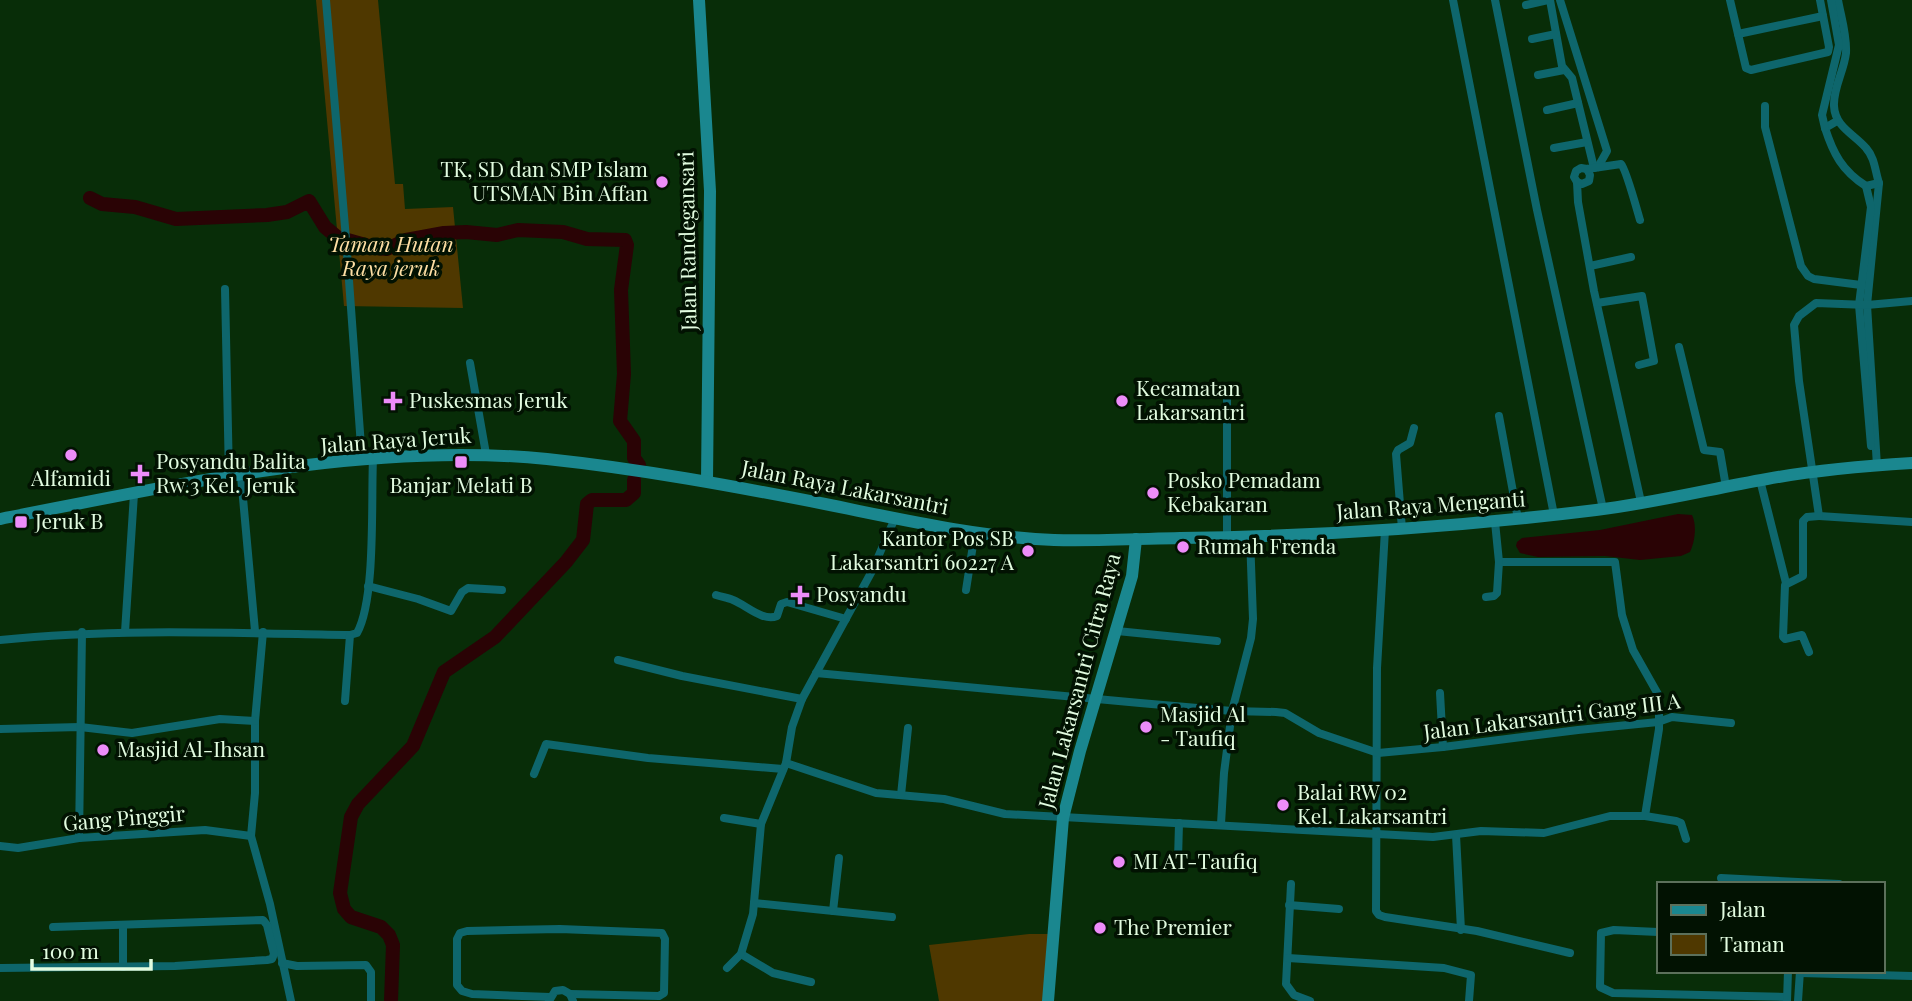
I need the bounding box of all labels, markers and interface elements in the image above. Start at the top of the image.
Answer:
street label: Jalan Randegansari [670,151,702,332]
place label: TK, SD dan SMP Islam UTSMAN Bin Affan [440,154,648,206]
marker: TK, SD dan SMP Islam UTSMAN Bin Affan [654,174,670,190]
park label: Taman Hutan Raya jeruk [328,229,454,281]
place label: Kecamatan Lakarsantri [1136,373,1245,425]
place label: Puskesmas Jeruk [409,385,568,413]
marker: Puskesmas Jeruk [383,391,403,411]
marker: Kecamatan Lakarsantri [1114,393,1130,409]
street label: Jalan Raya Jeruk [319,420,473,458]
place label: Posyandu Balita Rw.3 Kel. Jeruk [156,446,306,498]
marker: Alfamidi [63,447,79,463]
street label: Jalan Raya Lakarsantri [739,452,951,520]
marker: Banjar Melati B [453,454,469,470]
place label: Alfamidi [30,463,111,491]
marker: Posyandu Balita Rw.3 Kel. Jeruk [130,464,150,484]
place label: Posko Pemadam Kebakaran [1167,465,1321,517]
place label: Banjar Melati B [389,470,533,498]
street label: Jalan Raya Menganti [1334,483,1526,525]
marker: Posko Pemadam Kebakaran [1145,485,1161,501]
place label: Jeruk B [34,506,103,534]
marker: Jeruk B [13,514,29,530]
place label: Kantor Pos SB Lakarsantri 60227 A [830,523,1015,575]
place label: Rumah Frenda [1197,531,1337,559]
marker: Rumah Frenda [1175,539,1191,555]
marker: Kantor Pos SB Lakarsantri 60227 A [1020,543,1036,559]
street label: Jalan Lakarsantri Citra Raya [1030,549,1126,812]
place label: Posyandu [816,579,907,607]
marker: Posyandu [790,585,810,605]
street label: Jalan Lakarsantri Gang III A [1421,685,1682,745]
place label: Masjid Al - Taufiq [1160,699,1246,751]
marker: Masjid Al - Taufiq [1138,719,1154,735]
place label: Masjid Al-Ihsan [117,734,266,762]
marker: Masjid Al-Ihsan [95,742,111,758]
place label: Balai RW 02 Kel. Lakarsantri [1297,777,1447,829]
marker: Balai RW 02 Kel. Lakarsantri [1275,797,1291,813]
street label: Gang Pinggir [62,798,187,836]
place label: MI AT-Taufiq [1133,846,1258,874]
marker: MI AT-Taufiq [1111,854,1127,870]
legend [1657,882,1884,973]
text: Jalan [1719,894,1766,922]
place label: The Premier [1114,912,1232,940]
marker: The Premier [1092,920,1108,936]
scale bar [32,928,150,972]
text: Taman [1720,929,1785,957]
text: 100 m [42,936,99,964]

